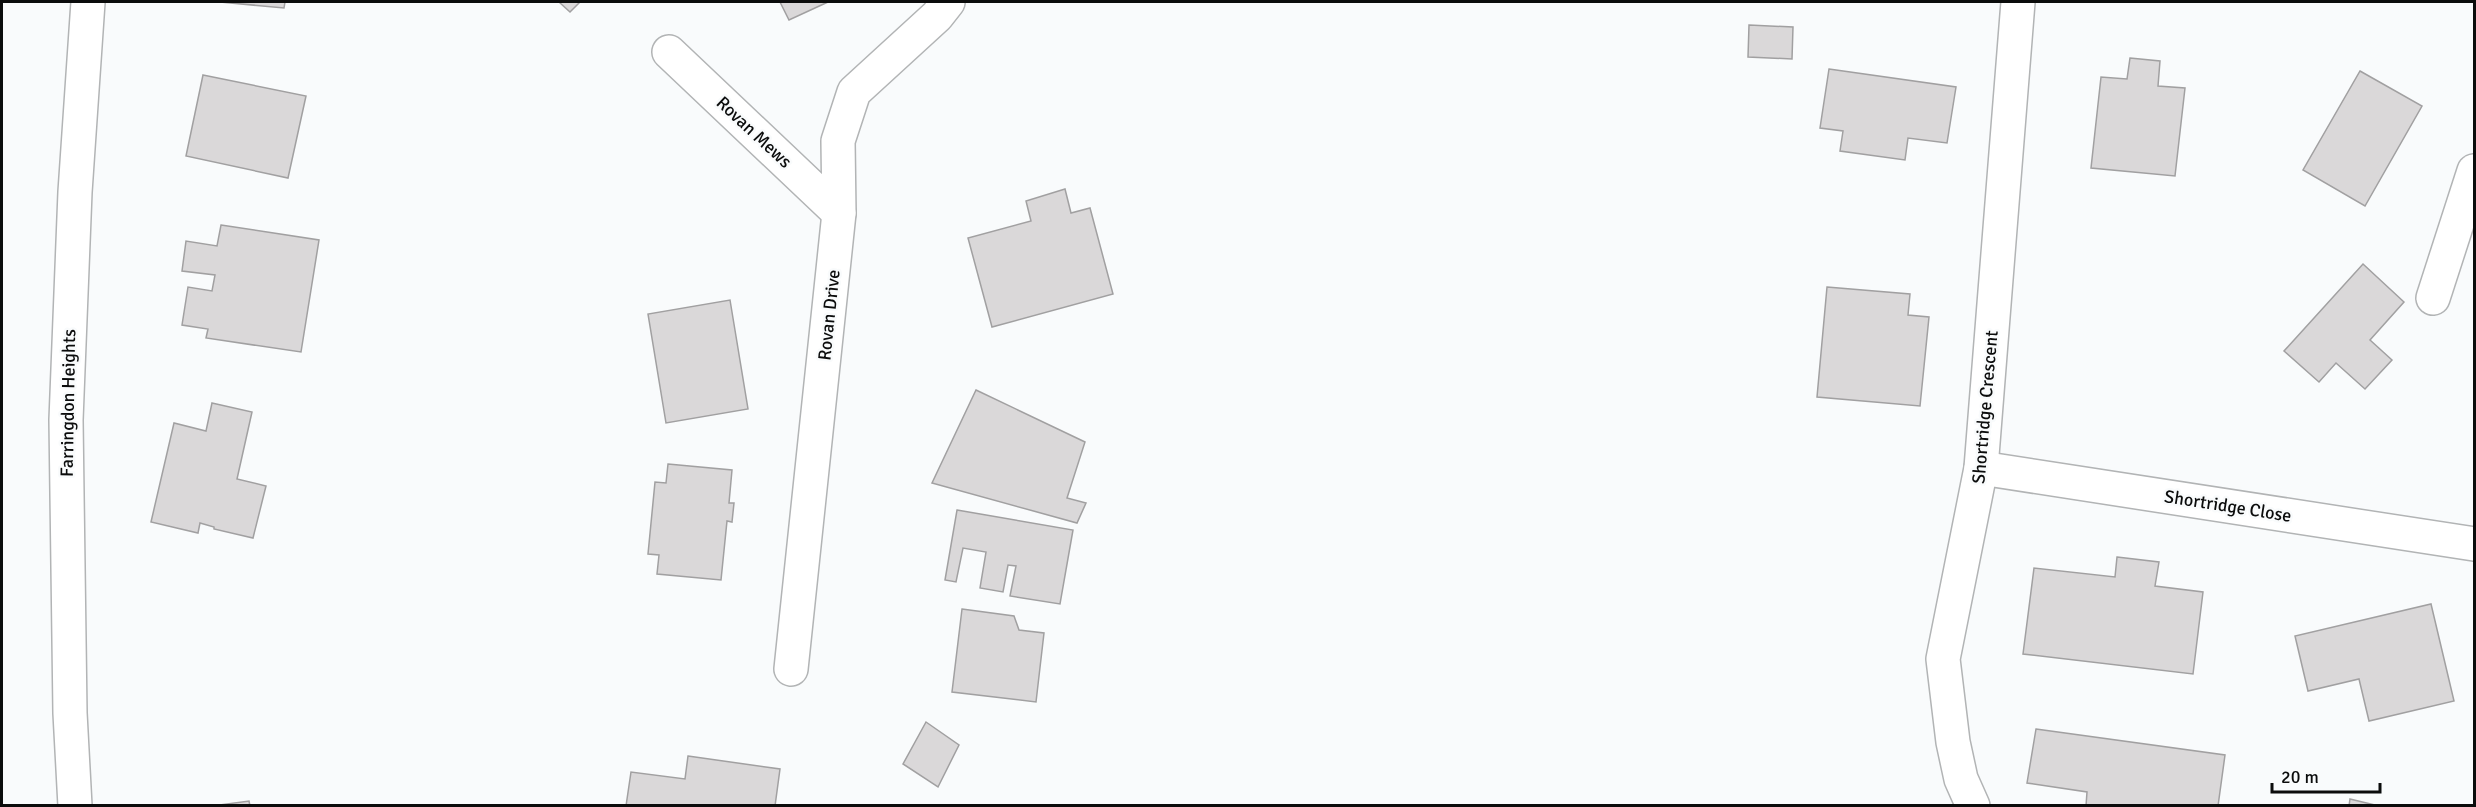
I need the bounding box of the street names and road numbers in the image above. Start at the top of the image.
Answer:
street label: Rovan Mews [712,92,796,173]
street label: Rovan Drive [813,269,845,361]
street label: Farringdon Heights [56,329,80,477]
street label: Shortridge Crescent [1967,329,2003,485]
street label: Shortridge Close [2163,485,2293,527]

